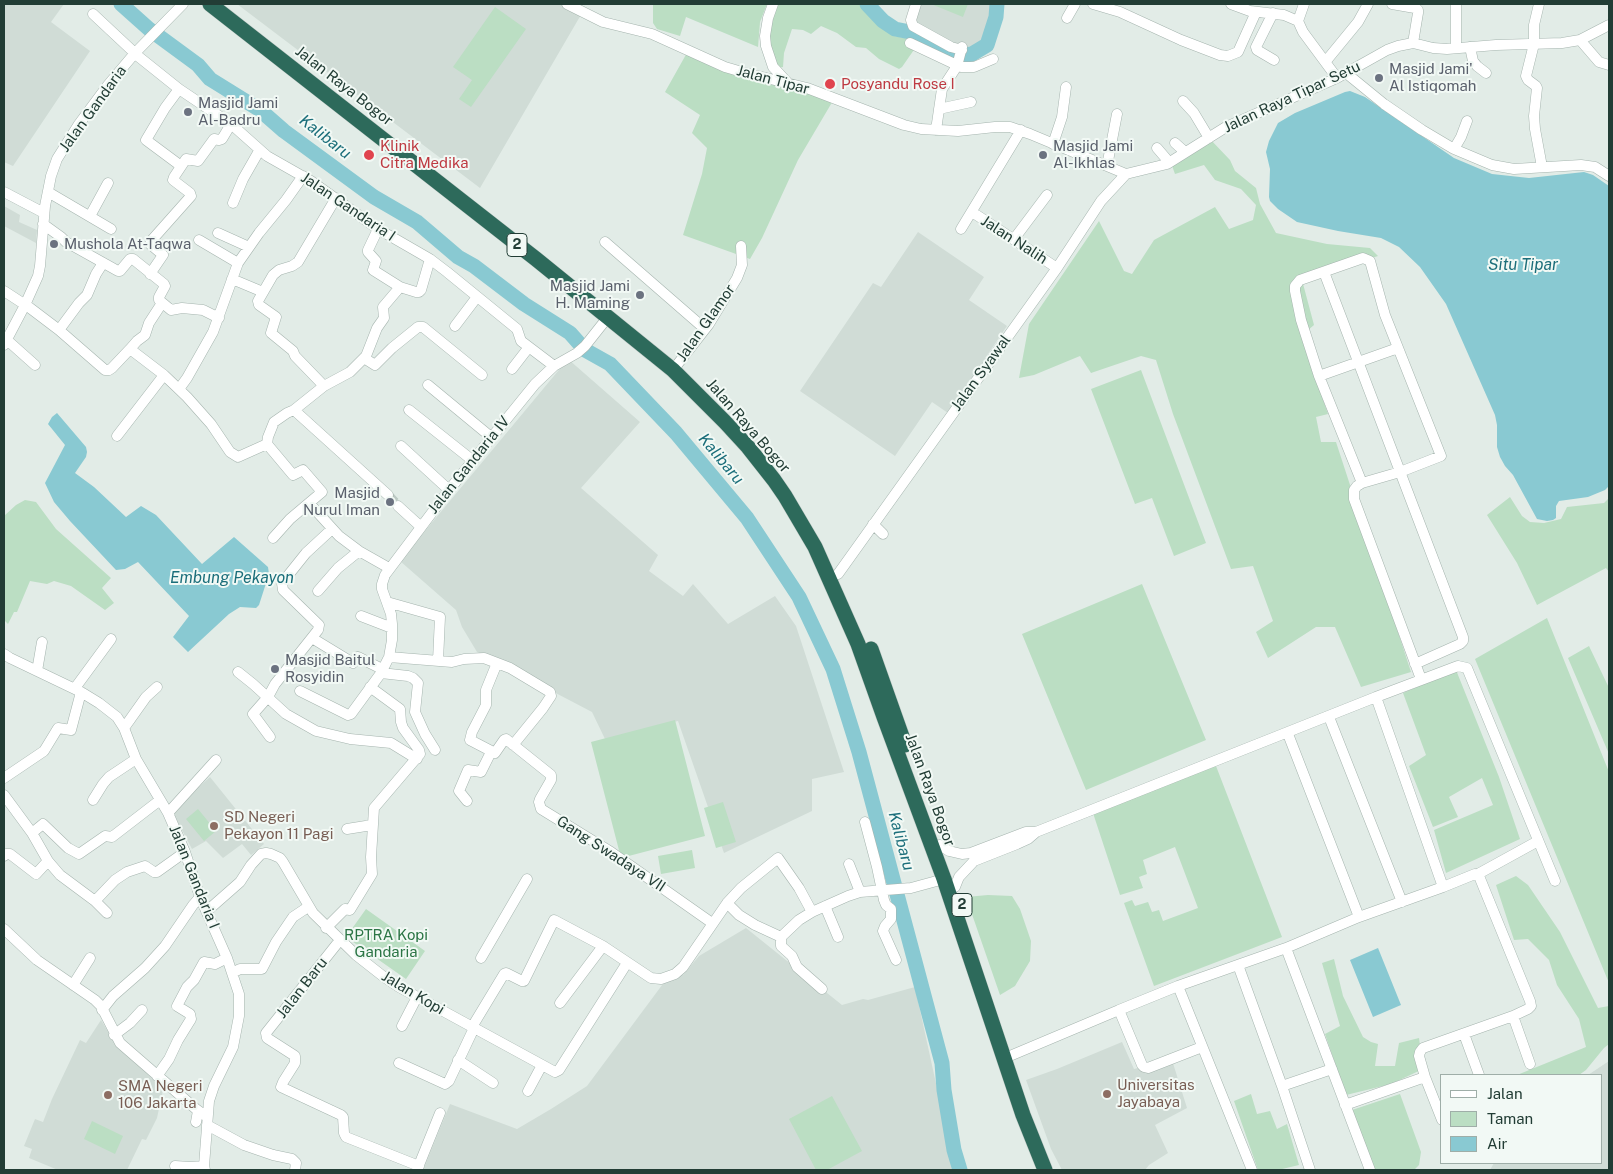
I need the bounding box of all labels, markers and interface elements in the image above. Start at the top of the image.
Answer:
street label: Jalan Raya Bogor [292,42,396,130]
street label: Jalan Raya Tipar Setu [1221,57,1363,137]
place label: Masjid Jami' Al Istiqomah [1389,60,1476,95]
street label: Jalan Gandaria [56,62,130,156]
street label: Jalan Tipar [734,62,812,98]
marker: Masjid Jami' Al Istiqomah [1373,72,1385,84]
place label: Posyandu Rose I [841,75,955,93]
marker: Posyandu Rose I [823,77,837,91]
place label: Masjid Jami Al-Badru [198,94,278,129]
marker: Masjid Jami Al-Badru [182,106,194,118]
water label: Kalibaru [295,111,355,163]
place label: Klinik Citra Medika [380,137,468,172]
place label: Masjid Jami Al-Ikhlas [1053,137,1133,172]
marker: Klinik Citra Medika [362,148,376,162]
marker: Masjid Jami Al-Ikhlas [1037,149,1049,161]
street label: Jalan Gandaria I [297,169,399,245]
street label: Jalan Nalih [977,212,1051,268]
road number: 2 [507,234,527,256]
place label: Mushola At-Taqwa [64,235,191,253]
marker: Mushola At-Taqwa [48,238,60,250]
water label: Situ Tipar [1488,255,1558,275]
place label: Masjid Jami H. Maming [550,277,630,312]
street label: Jalan Glamor [673,281,739,365]
marker: Masjid Jami H. Maming [634,289,646,301]
street label: Jalan Syawal [947,331,1015,415]
street label: Jalan Raya Bogor [702,375,794,477]
street label: Jalan Gandaria IV [424,413,514,517]
water label: Kalibaru [694,430,748,488]
place label: Masjid Nurul Iman [303,484,380,519]
marker: Masjid Nurul Iman [384,496,396,508]
water label: Embung Pekayon [170,568,294,588]
place label: Masjid Baitul Rosyidin [285,651,376,686]
marker: Masjid Baitul Rosyidin [269,663,281,675]
street label: Jalan Raya Bogor [901,731,959,849]
place label: SD Negeri Pekayon 11 Pagi [224,808,333,843]
water label: Kalibaru [884,809,918,873]
street label: Gang Swadaya VII [553,812,669,896]
marker: SD Negeri Pekayon 11 Pagi [208,820,220,832]
street label: Jalan Gandaria I [165,823,223,931]
road number: 2 [952,894,972,916]
park label: RPTRA Kopi Gandaria [344,926,428,961]
street label: Jalan Baru [273,954,331,1022]
street label: Jalan Kopi [378,967,448,1019]
legend [1440,1074,1603,1164]
place label: Universitas Jayabaya [1117,1076,1195,1111]
place label: SMA Negeri 106 Jakarta [118,1077,202,1112]
text: Jalan [1487,1085,1523,1102]
marker: Universitas Jayabaya [1101,1088,1113,1100]
marker: SMA Negeri 106 Jakarta [102,1089,114,1101]
text: Taman [1487,1110,1533,1127]
text: Air [1487,1135,1507,1152]

